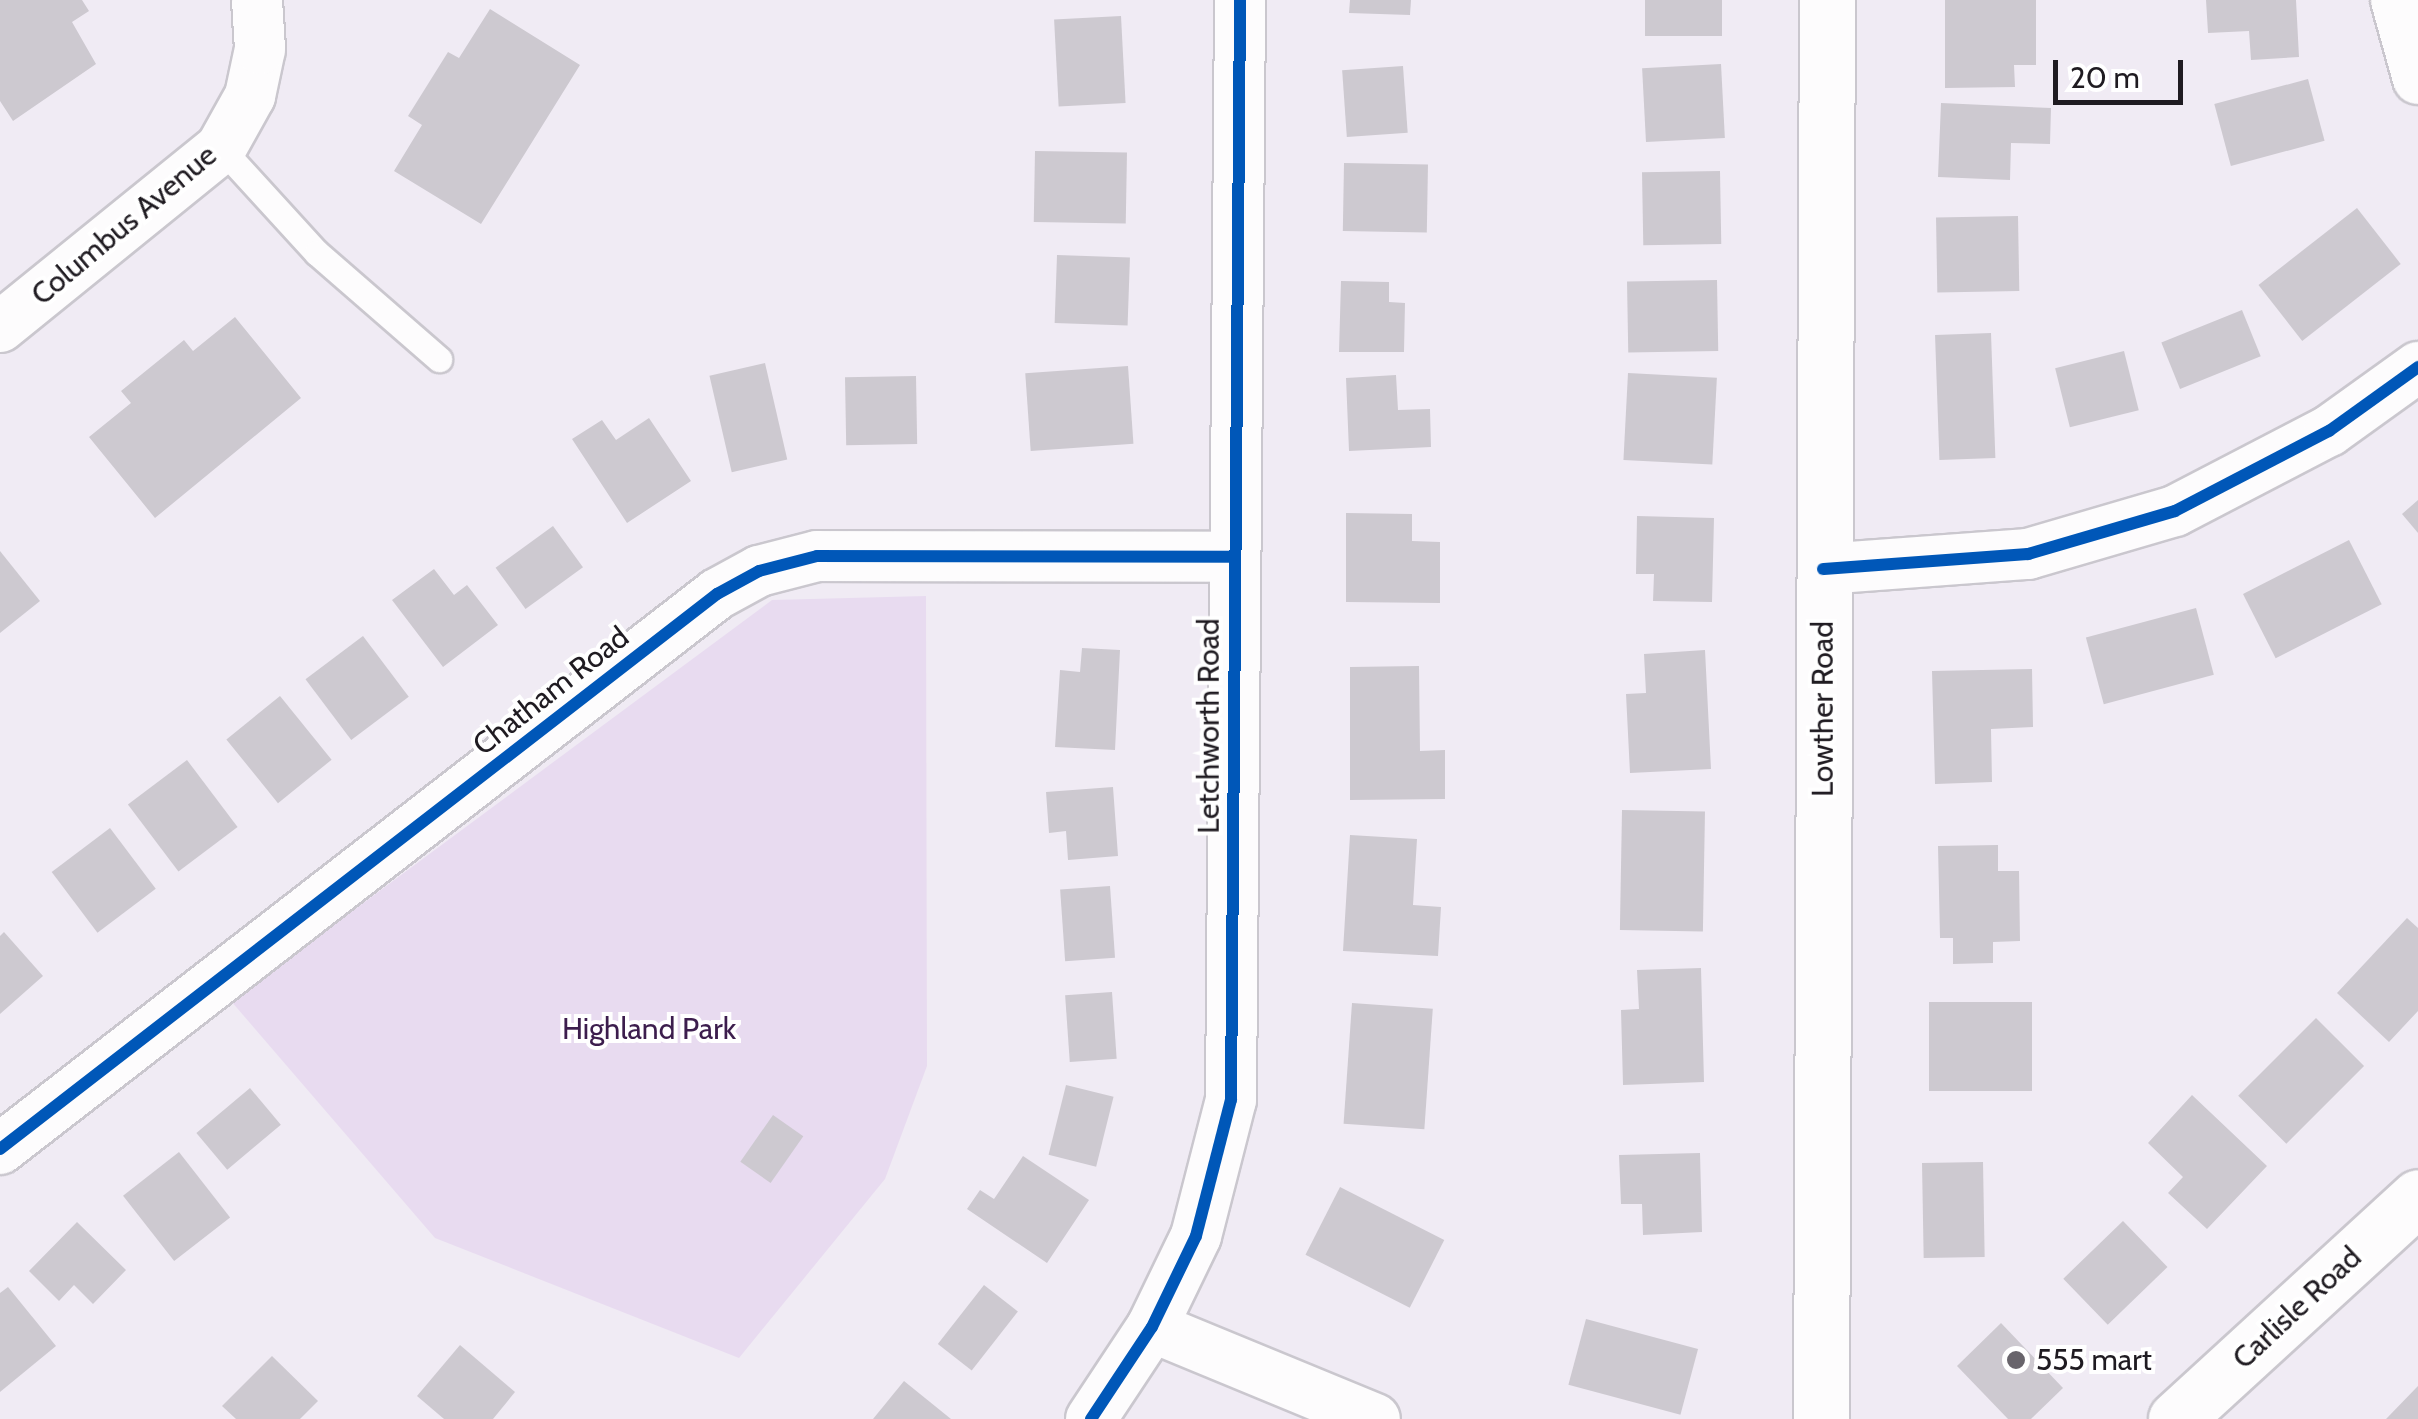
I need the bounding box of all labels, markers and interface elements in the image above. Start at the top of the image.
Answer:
scale bar [2058,40,2188,102]
text: 20 m [2070,59,2140,96]
street label: Columbus Avenue [24,137,224,313]
street label: Letchworth Road [1191,618,1227,834]
street label: Chatham Road [466,619,636,763]
street label: Lowther Road [1805,621,1841,797]
park label: Highland Park [562,1011,736,1047]
street label: Carlisle Road [2225,1239,2369,1377]
place label: 555 mart [2036,1342,2152,1378]
marker: 555 mart [2005,1349,2027,1371]

